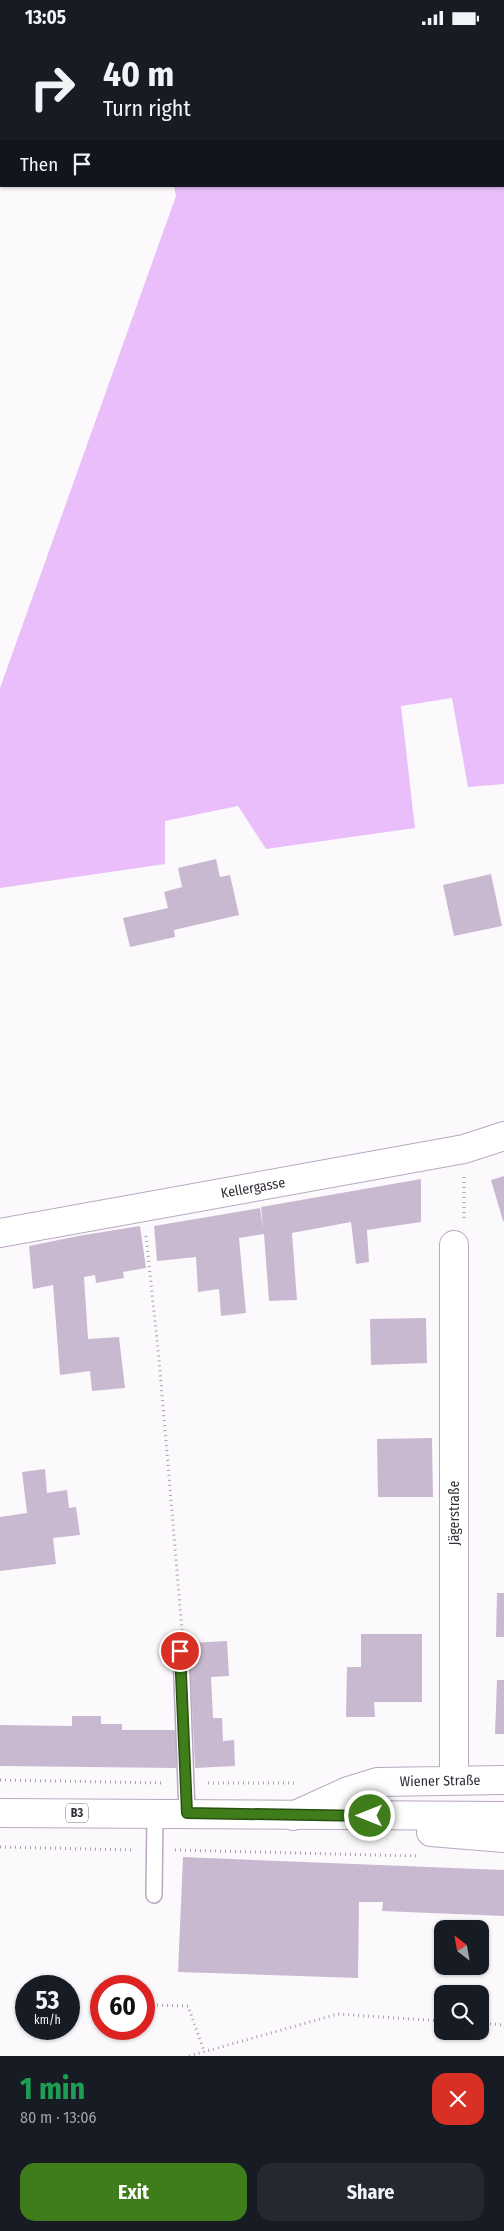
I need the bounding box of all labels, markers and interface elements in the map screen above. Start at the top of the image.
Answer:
text: 13:05 [25,6,66,29]
text: 40 m [103,53,174,95]
icon: right [20,55,85,120]
text: Turn right [103,95,191,122]
icon: arrive [68,150,96,178]
text: Then [20,153,58,176]
street label: Kellergasse [220,1174,286,1202]
street label: Jägerstraße [446,1481,463,1545]
pin [159,1630,201,1672]
icon: arrive [166,1637,194,1665]
street label: Wiener Straße [400,1772,481,1790]
position arrow [343,1789,395,1841]
road number: B3 [66,1804,88,1823]
north arrow [434,1920,489,1975]
map controls [434,1920,489,2040]
speed limit sign: 60 [90,1975,155,2040]
button: search [434,1985,489,2040]
text: 53 [36,1986,59,2016]
text: km/h [34,2013,61,2027]
text: 1 min [20,2071,85,2107]
button: close [432,2073,484,2125]
text: 80 m · 13:06 [20,2108,96,2127]
button: Exit [20,2163,247,2221]
button: Share [257,2163,484,2221]

